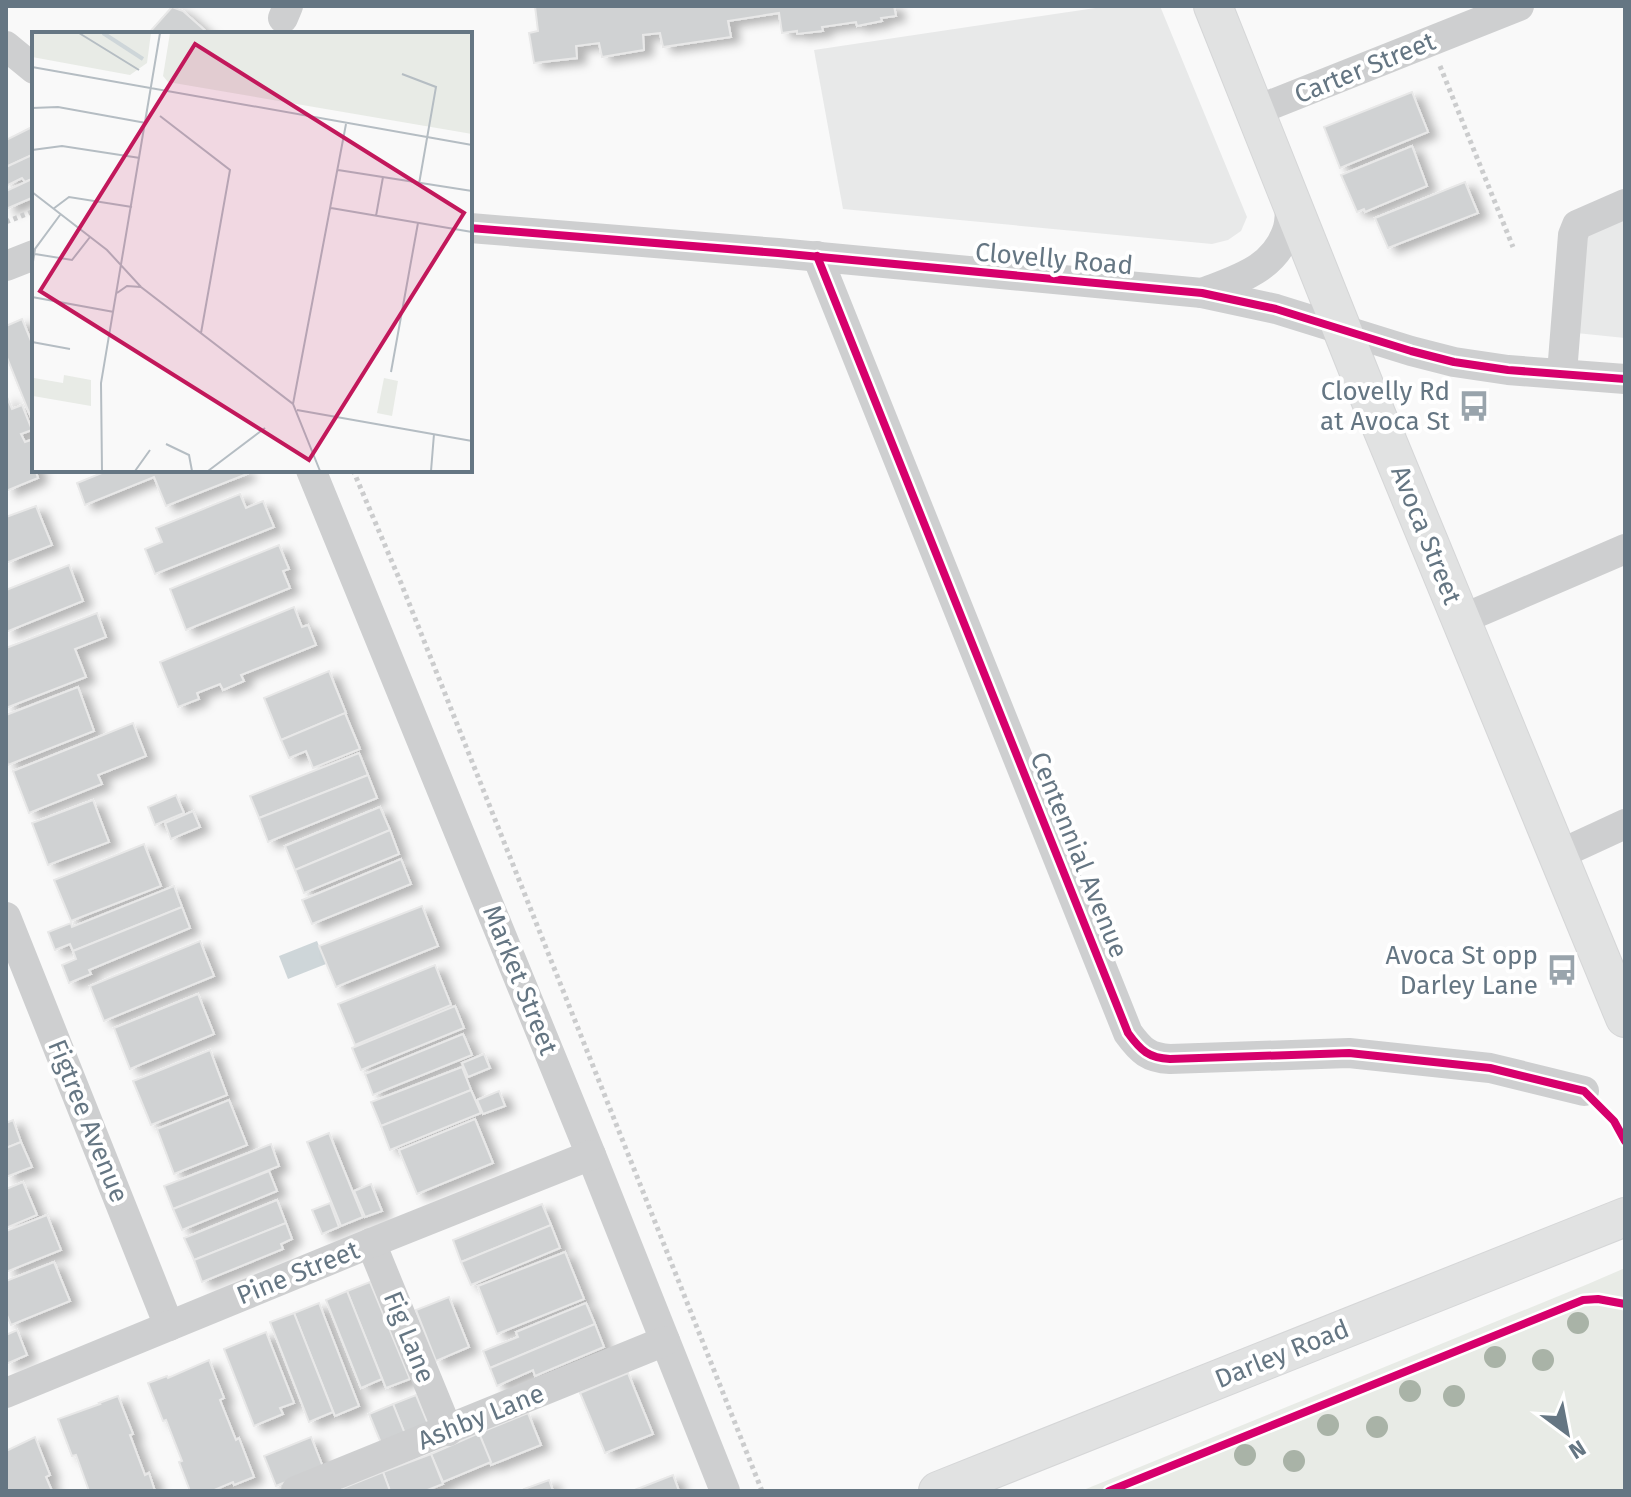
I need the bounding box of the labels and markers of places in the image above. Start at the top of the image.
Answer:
place label: Clovelly Rd at Avoca St [1320,376,1451,437]
bus stop icon: Clovelly Rd at Avoca St [1457,389,1491,423]
place label: Avoca St opp Darley Lane [1386,940,1538,1001]
bus stop icon: Avoca St opp Darley Lane [1545,953,1579,987]

